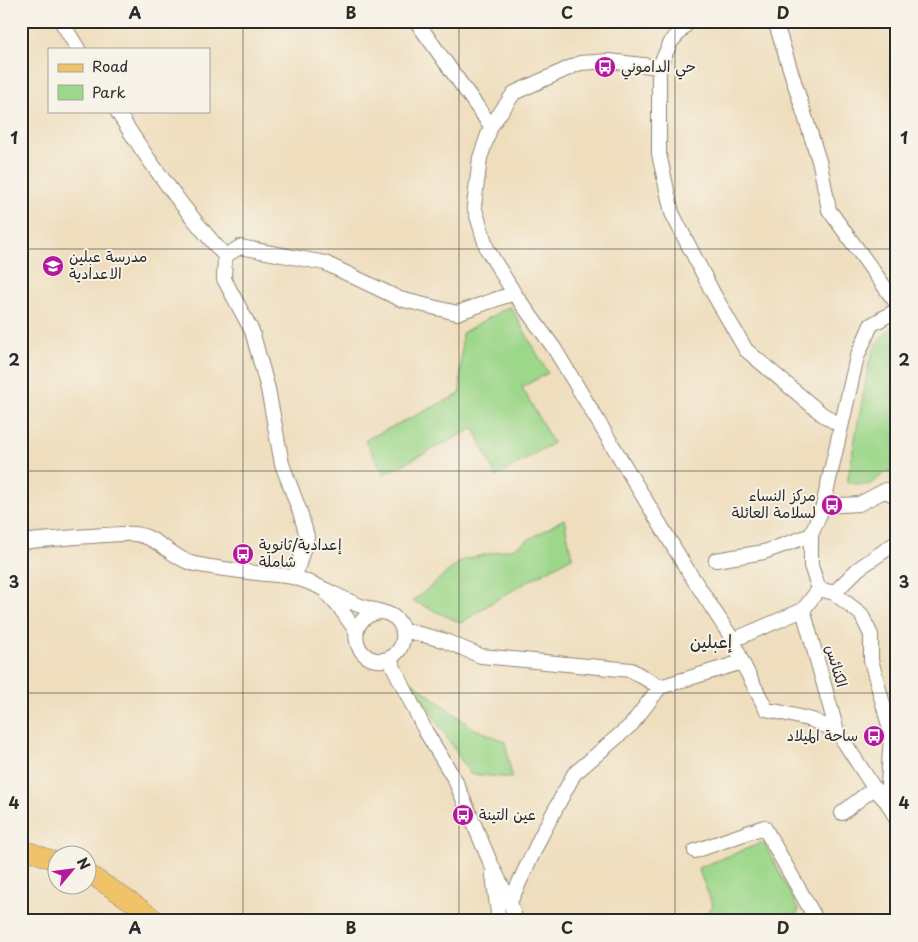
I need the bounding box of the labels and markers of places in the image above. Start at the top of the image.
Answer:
place label: حي الداموني [621,54,696,80]
bus stop icon: حي الداموني [593,55,617,79]
place label: مدرسة عبلين الاعدادية [69,244,147,284]
school or university icon: مدرسة عبلين الاعدادية [41,254,65,278]
place label: مركز النساء لسلامة العائلة [732,483,816,523]
bus stop icon: مركز النساء لسلامة العائلة [820,493,844,517]
place label: إعدادية/ثانوية شاملة [259,532,342,572]
bus stop icon: إعدادية/ثانوية شاملة [231,542,255,566]
place label: ساحة الميلاد [787,723,858,746]
bus stop icon: ساحة الميلاد [862,724,886,748]
place label: عين التينة [479,802,536,825]
bus stop icon: عين التينة [451,803,475,827]

